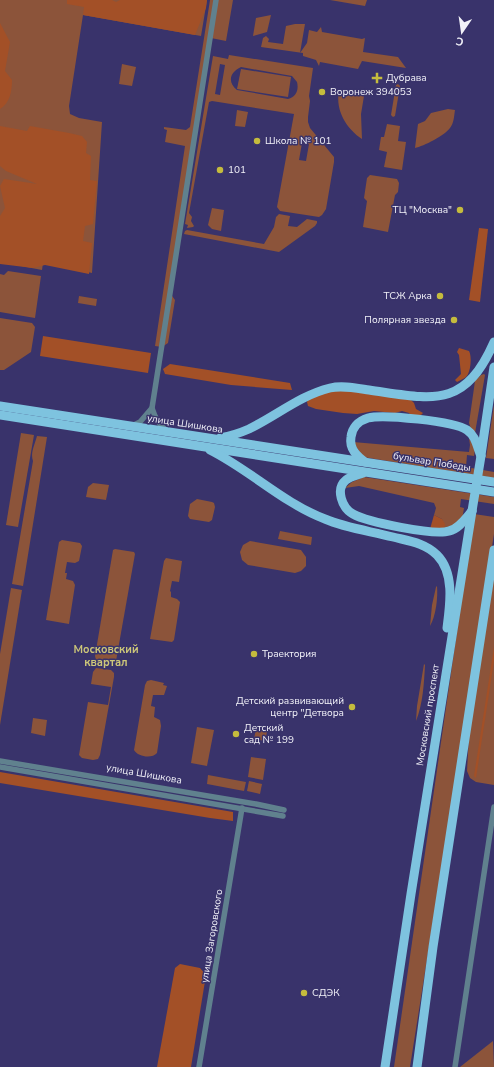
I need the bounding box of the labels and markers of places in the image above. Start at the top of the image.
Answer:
place label: Дубрава [386,71,427,85]
marker: Дубрава [371,72,383,84]
place label: Воронеж 394053 [330,85,412,99]
marker: Воронеж 394053 [317,87,327,97]
place label: Школа № 101 [265,134,331,148]
marker: Школа № 101 [252,136,262,146]
place label: 101 [228,163,246,177]
marker: 101 [215,165,225,175]
place label: ТЦ "Москва" [393,203,452,217]
marker: ТЦ "Москва" [455,205,465,215]
place label: ТСЖ Арка [384,289,432,303]
marker: ТСЖ Арка [435,291,445,301]
place label: Полярная звезда [364,313,446,327]
marker: Полярная звезда [449,315,459,325]
place label: Траектория [262,647,317,661]
marker: Траектория [249,649,259,659]
place label: Детский развивающий центр "Детвора [236,694,344,720]
marker: Детский развивающий центр "Детвора [347,702,357,712]
place label: Детский сад № 199 [244,721,294,747]
marker: Детский сад № 199 [231,729,241,739]
place label: СДЭК [312,986,340,1000]
marker: СДЭК [299,988,309,998]

